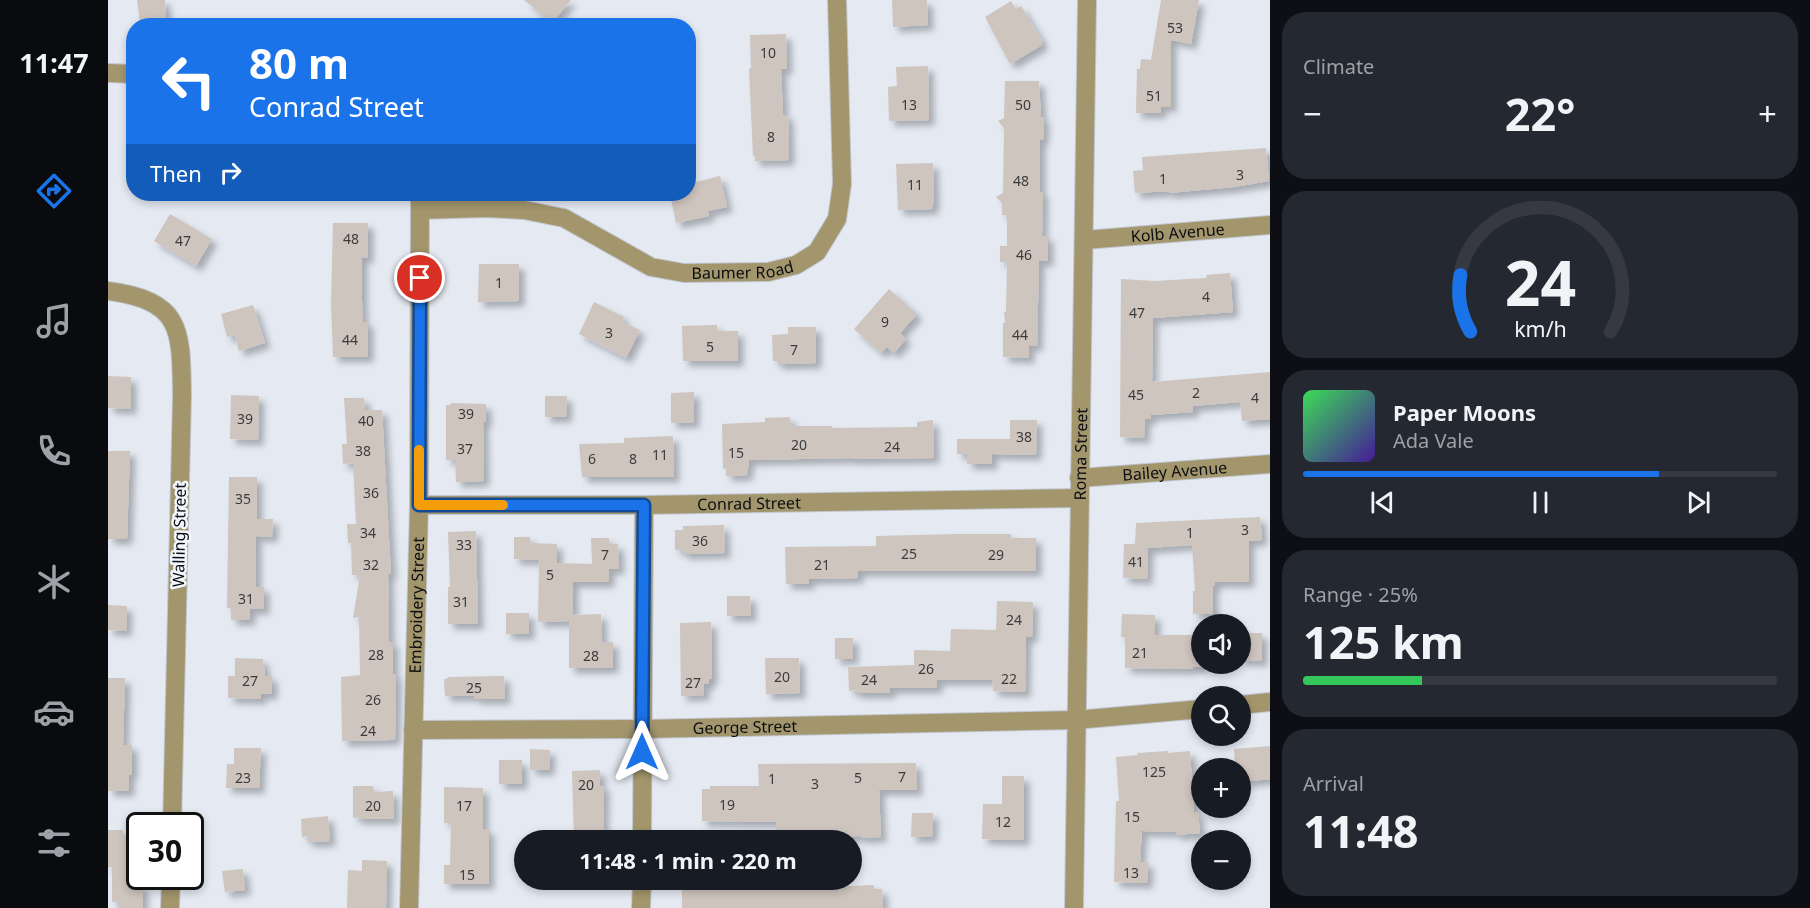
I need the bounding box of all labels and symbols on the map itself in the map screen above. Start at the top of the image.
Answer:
house number: 53 [1167,18,1183,37]
house number: 10 [760,43,776,62]
house number: 51 [1146,86,1162,105]
house number: 13 [901,95,917,114]
house number: 50 [1015,95,1031,114]
house number: 8 [767,127,775,146]
house number: 3 [1236,165,1244,184]
house number: 1 [1159,169,1167,188]
house number: 48 [1013,171,1029,190]
house number: 11 [907,175,923,194]
street label: Kolb Avenue [1130,218,1225,247]
house number: 48 [343,229,359,248]
house number: 47 [175,231,191,250]
house number: 46 [1016,245,1032,264]
pin [394,252,445,303]
street label: Baumer Road [691,255,796,284]
house number: 1 [495,273,503,292]
house number: 4 [1202,287,1210,306]
house number: 47 [1129,303,1145,322]
house number: 9 [881,312,889,331]
house number: 3 [605,323,613,342]
house number: 44 [1012,325,1028,344]
house number: 44 [342,330,358,349]
house number: 5 [706,337,714,356]
house number: 7 [790,340,798,359]
house number: 2 [1192,383,1200,402]
house number: 45 [1128,385,1144,404]
house number: 4 [1251,388,1259,407]
house number: 39 [458,404,474,423]
street label: Roma Street [1069,407,1092,500]
house number: 39 [237,409,253,428]
house number: 40 [358,411,374,430]
house number: 38 [1016,427,1032,446]
house number: 20 [791,435,807,454]
house number: 24 [884,437,900,456]
house number: 37 [457,439,473,458]
house number: 38 [355,441,371,460]
house number: 15 [728,443,744,462]
house number: 11 [652,445,668,464]
house number: 6 [588,449,596,468]
house number: 8 [629,449,637,468]
street label: Bailey Avenue [1122,456,1228,486]
street label: Walling Street [167,482,191,587]
house number: 36 [363,483,379,502]
house number: 35 [235,489,251,508]
street label: Conrad Street [697,491,801,515]
house number: 3 [1241,520,1249,539]
house number: 34 [360,523,376,542]
house number: 1 [1186,523,1194,542]
house number: 36 [692,531,708,550]
house number: 33 [456,535,472,554]
street label: Embroidery Street [404,536,429,674]
house number: 25 [901,544,917,563]
house number: 7 [601,545,609,564]
house number: 29 [988,545,1004,564]
house number: 41 [1128,552,1144,571]
house number: 32 [363,555,379,574]
house number: 21 [814,555,830,574]
house number: 5 [546,565,554,584]
house number: 31 [238,589,254,608]
house number: 31 [453,592,469,611]
house number: 24 [1006,610,1022,629]
house number: 21 [1132,643,1148,662]
house number: 28 [368,645,384,664]
house number: 28 [583,646,599,665]
house number: 26 [918,659,934,678]
house number: 20 [774,667,790,686]
house number: 22 [1001,669,1017,688]
house number: 24 [861,670,877,689]
house number: 27 [242,671,258,690]
house number: 27 [685,673,701,692]
house number: 25 [466,678,482,697]
house number: 26 [365,690,381,709]
street label: George Street [692,715,798,739]
position arrow [610,720,674,784]
house number: 24 [360,721,376,740]
house number: 125 [1142,762,1166,781]
house number: 7 [898,767,906,786]
house number: 23 [235,768,251,787]
house number: 5 [854,768,862,787]
house number: 1 [768,769,776,788]
house number: 3 [811,774,819,793]
house number: 20 [578,775,594,794]
house number: 19 [719,795,735,814]
house number: 20 [365,796,381,815]
house number: 17 [456,796,472,815]
house number: 15 [1124,807,1140,826]
speed limit sign: 30 [126,812,204,890]
house number: 12 [995,812,1011,831]
house number: 13 [1123,863,1139,882]
house number: 15 [459,865,475,884]

